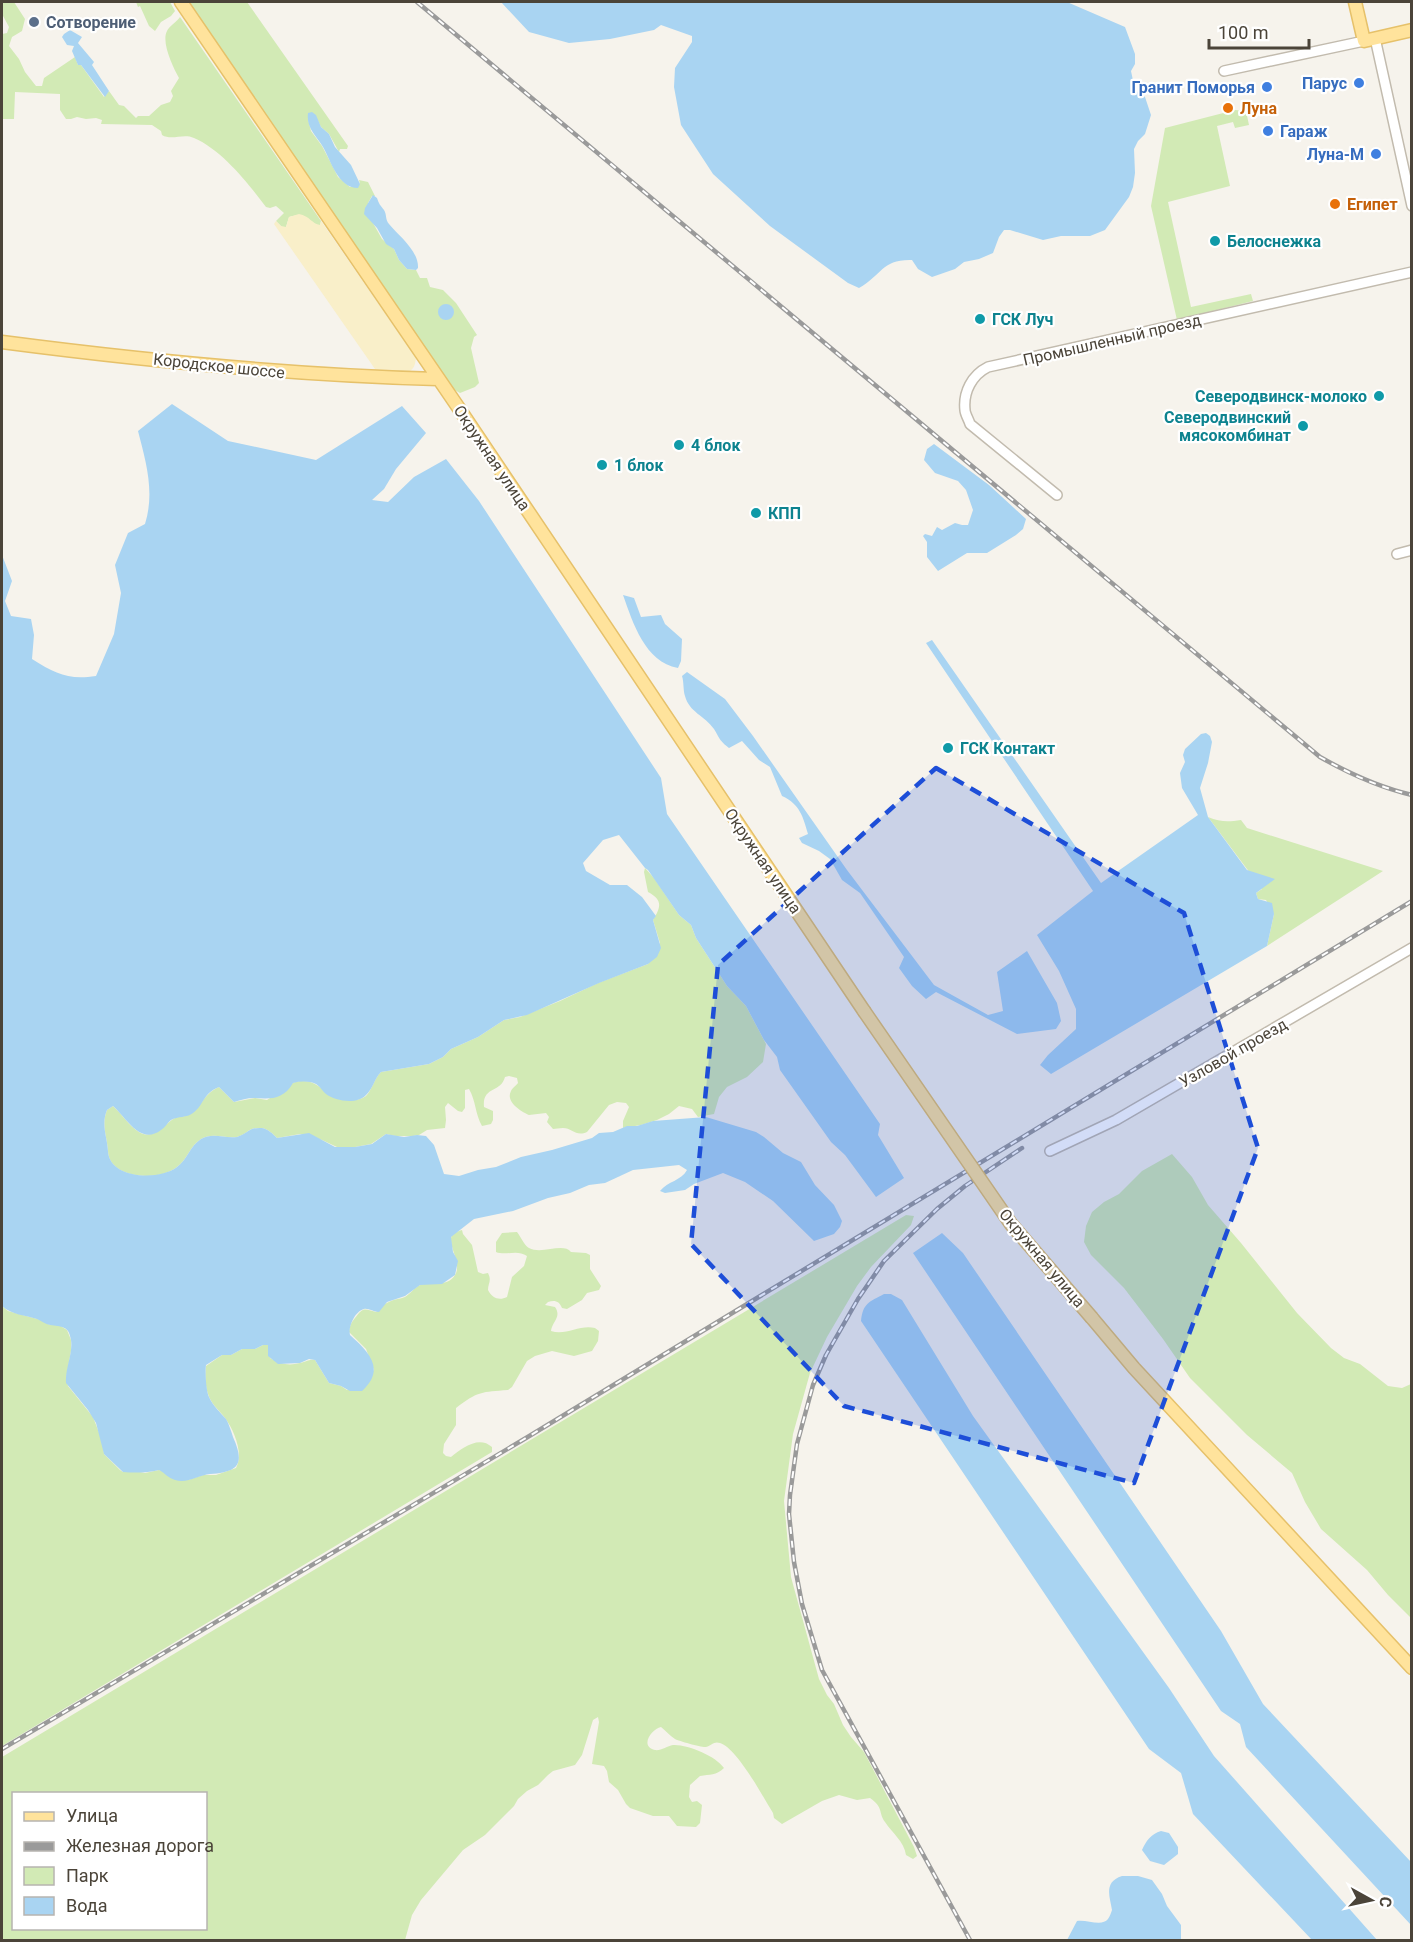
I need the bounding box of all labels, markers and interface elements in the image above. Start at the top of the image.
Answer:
scale bar [1209,12,1310,50]
place label: Сотворение [46,13,136,32]
marker: Сотворение [27,15,41,29]
text: 100 m [1218,22,1269,43]
place label: Парус [1302,74,1347,93]
marker: Парус [1352,76,1366,90]
place label: Гранит Поморья [1131,78,1255,97]
marker: Гранит Поморья [1260,80,1274,94]
place label: Луна [1240,99,1277,118]
marker: Луна [1221,101,1235,115]
place label: Гараж [1280,122,1328,141]
marker: Гараж [1261,124,1275,138]
place label: Луна-М [1307,145,1364,164]
marker: Луна-М [1369,147,1383,161]
place label: Египет [1347,195,1398,214]
marker: Египет [1328,197,1342,211]
place label: Белоснежка [1227,232,1322,251]
marker: Белоснежка [1208,234,1222,248]
place label: ГСК Луч [992,310,1053,329]
street label: Промышленный проезд [1021,310,1203,370]
marker: ГСК Луч [973,312,987,326]
street label: Кородское шоссе [152,350,286,382]
place label: Северодвинск-молоко [1195,387,1367,406]
marker: Северодвинск-молоко [1372,389,1386,403]
street label: Окружная улица [450,402,534,514]
place label: Северодвинский мясокомбинат [1164,408,1291,445]
marker: Северодвинский мясокомбинат [1296,419,1310,433]
place label: 4 блок [691,436,741,455]
marker: 4 блок [672,438,686,452]
place label: 1 блок [614,456,664,475]
marker: 1 блок [595,458,609,472]
place label: КПП [768,504,801,523]
marker: КПП [749,506,763,520]
place label: ГСК Контакт [960,739,1055,758]
marker: ГСК Контакт [941,741,955,755]
street label: Окружная улица [721,805,805,917]
street label: Узловой проезд [1176,1014,1291,1092]
street label: Окружная улица [995,1205,1089,1311]
legend [12,1792,207,1930]
text: Улица [66,1805,118,1826]
text: Железная дорога [66,1835,214,1856]
text: Парк [66,1865,109,1886]
north arrow [1341,1870,1401,1930]
text: Вода [66,1895,108,1916]
text: С [1375,1896,1395,1909]

